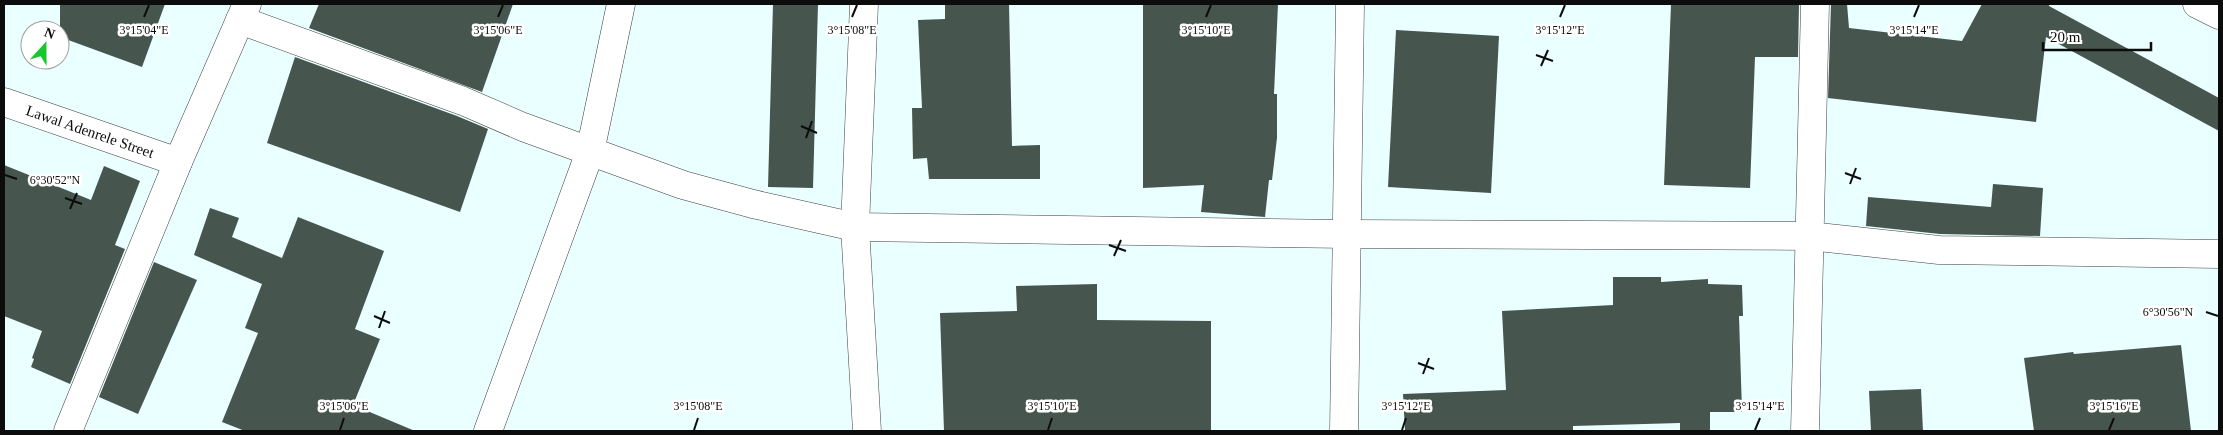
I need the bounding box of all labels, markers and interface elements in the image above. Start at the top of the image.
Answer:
north arrow [20,20,70,70]
scale bar [2043,20,2150,52]
text: 3°15'04"E [119,23,169,37]
text: 3°15'06"E [473,23,523,37]
text: 3°15'08"E [827,23,877,37]
text: 3°15'10"E [1181,23,1231,37]
text: 3°15'12"E [1535,23,1585,37]
text: 3°15'14"E [1889,23,1939,37]
text: N [42,25,57,42]
text: 20 m [2050,29,2081,45]
street label: Lawal Adenrele Street [24,102,157,161]
text: 6°30'52"N [30,173,81,187]
text: 6°30'56"N [2143,305,2194,319]
text: 3°15'06"E [319,399,369,413]
text: 3°15'08"E [673,399,723,413]
text: 3°15'10"E [1027,399,1077,413]
text: 3°15'12"E [1381,399,1431,413]
text: 3°15'14"E [1735,399,1785,413]
text: 3°15'16"E [2089,399,2139,413]

